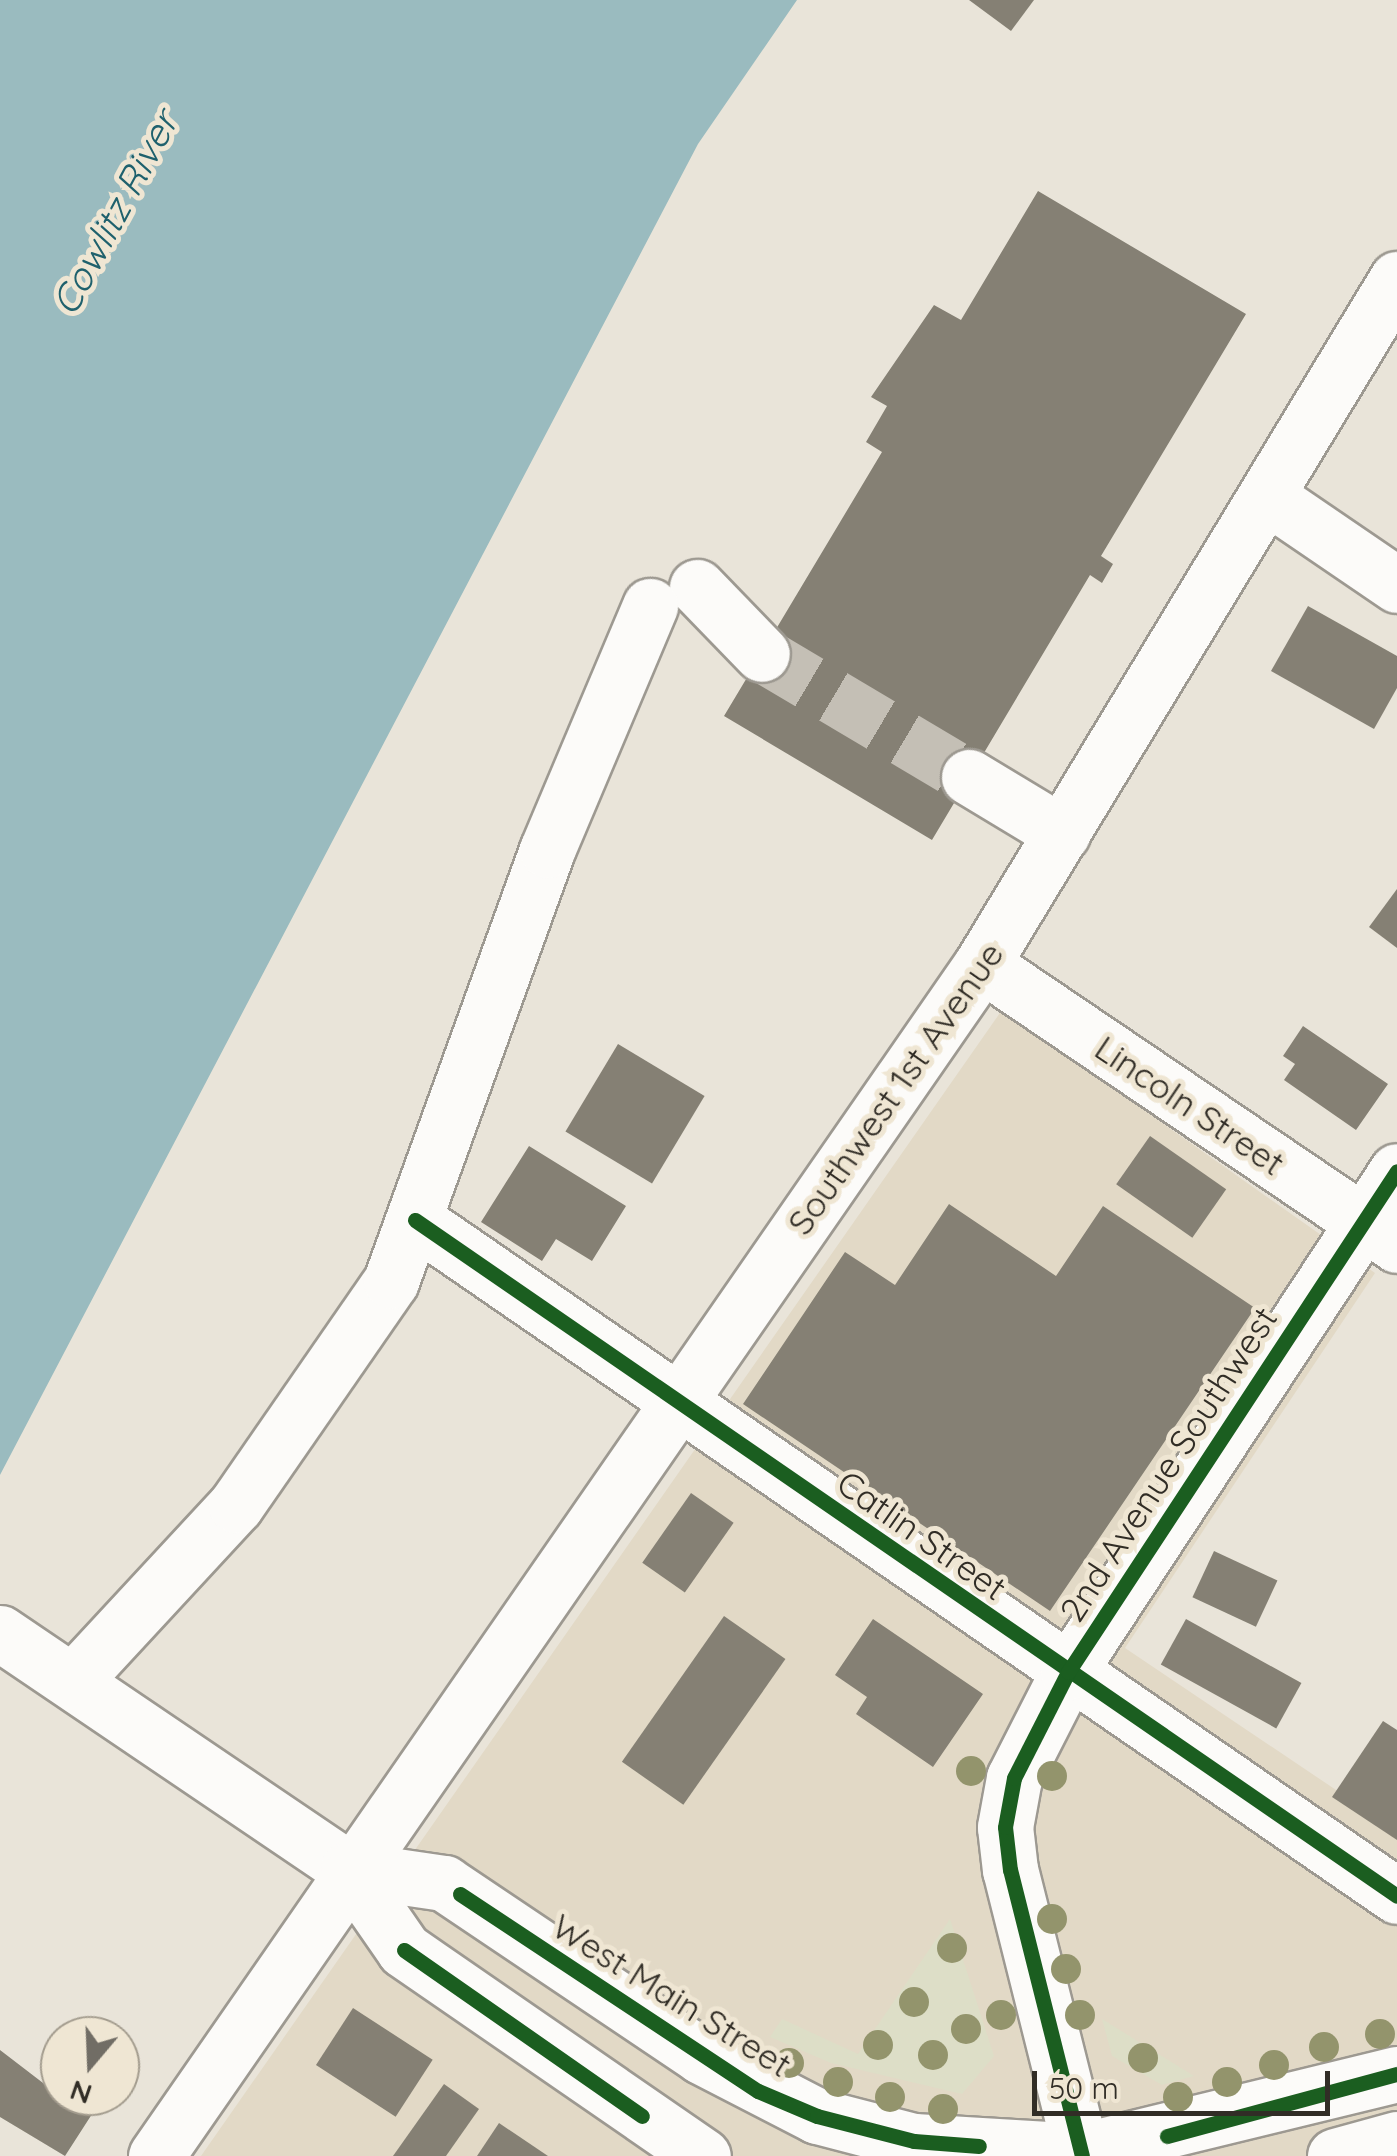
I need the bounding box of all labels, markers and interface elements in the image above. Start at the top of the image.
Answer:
water label: Cowlitz River [42,103,188,323]
street label: Southwest 1st Avenue [778,934,1012,1242]
street label: Lincoln Street [1087,1026,1293,1184]
street label: 2nd Avenue Southwest [1051,1299,1285,1629]
street label: Catlin Street [829,1461,1015,1609]
street label: West Main Street [545,1905,799,2085]
north arrow [40,2016,140,2116]
scale bar [1037,2051,1334,2113]
text: 50 m [1049,2069,1119,2107]
text: N [65,2073,96,2113]

